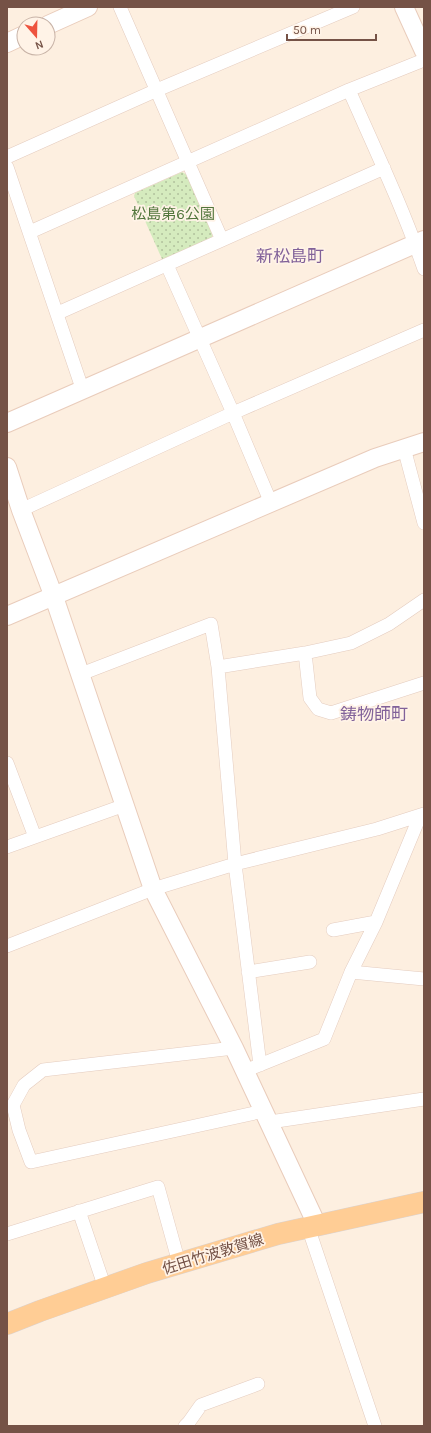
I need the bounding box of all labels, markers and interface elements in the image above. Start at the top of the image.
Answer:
north arrow [16,16,56,56]
scale bar [287,16,376,42]
text: 50 m [293,23,321,37]
text: N [33,37,45,52]
park label: 松島第6公園 [131,205,215,223]
district label: 新松島町 [256,246,324,266]
district label: 鋳物師町 [340,704,408,724]
street label: 佐田竹波敦賀線 [160,1230,266,1278]

